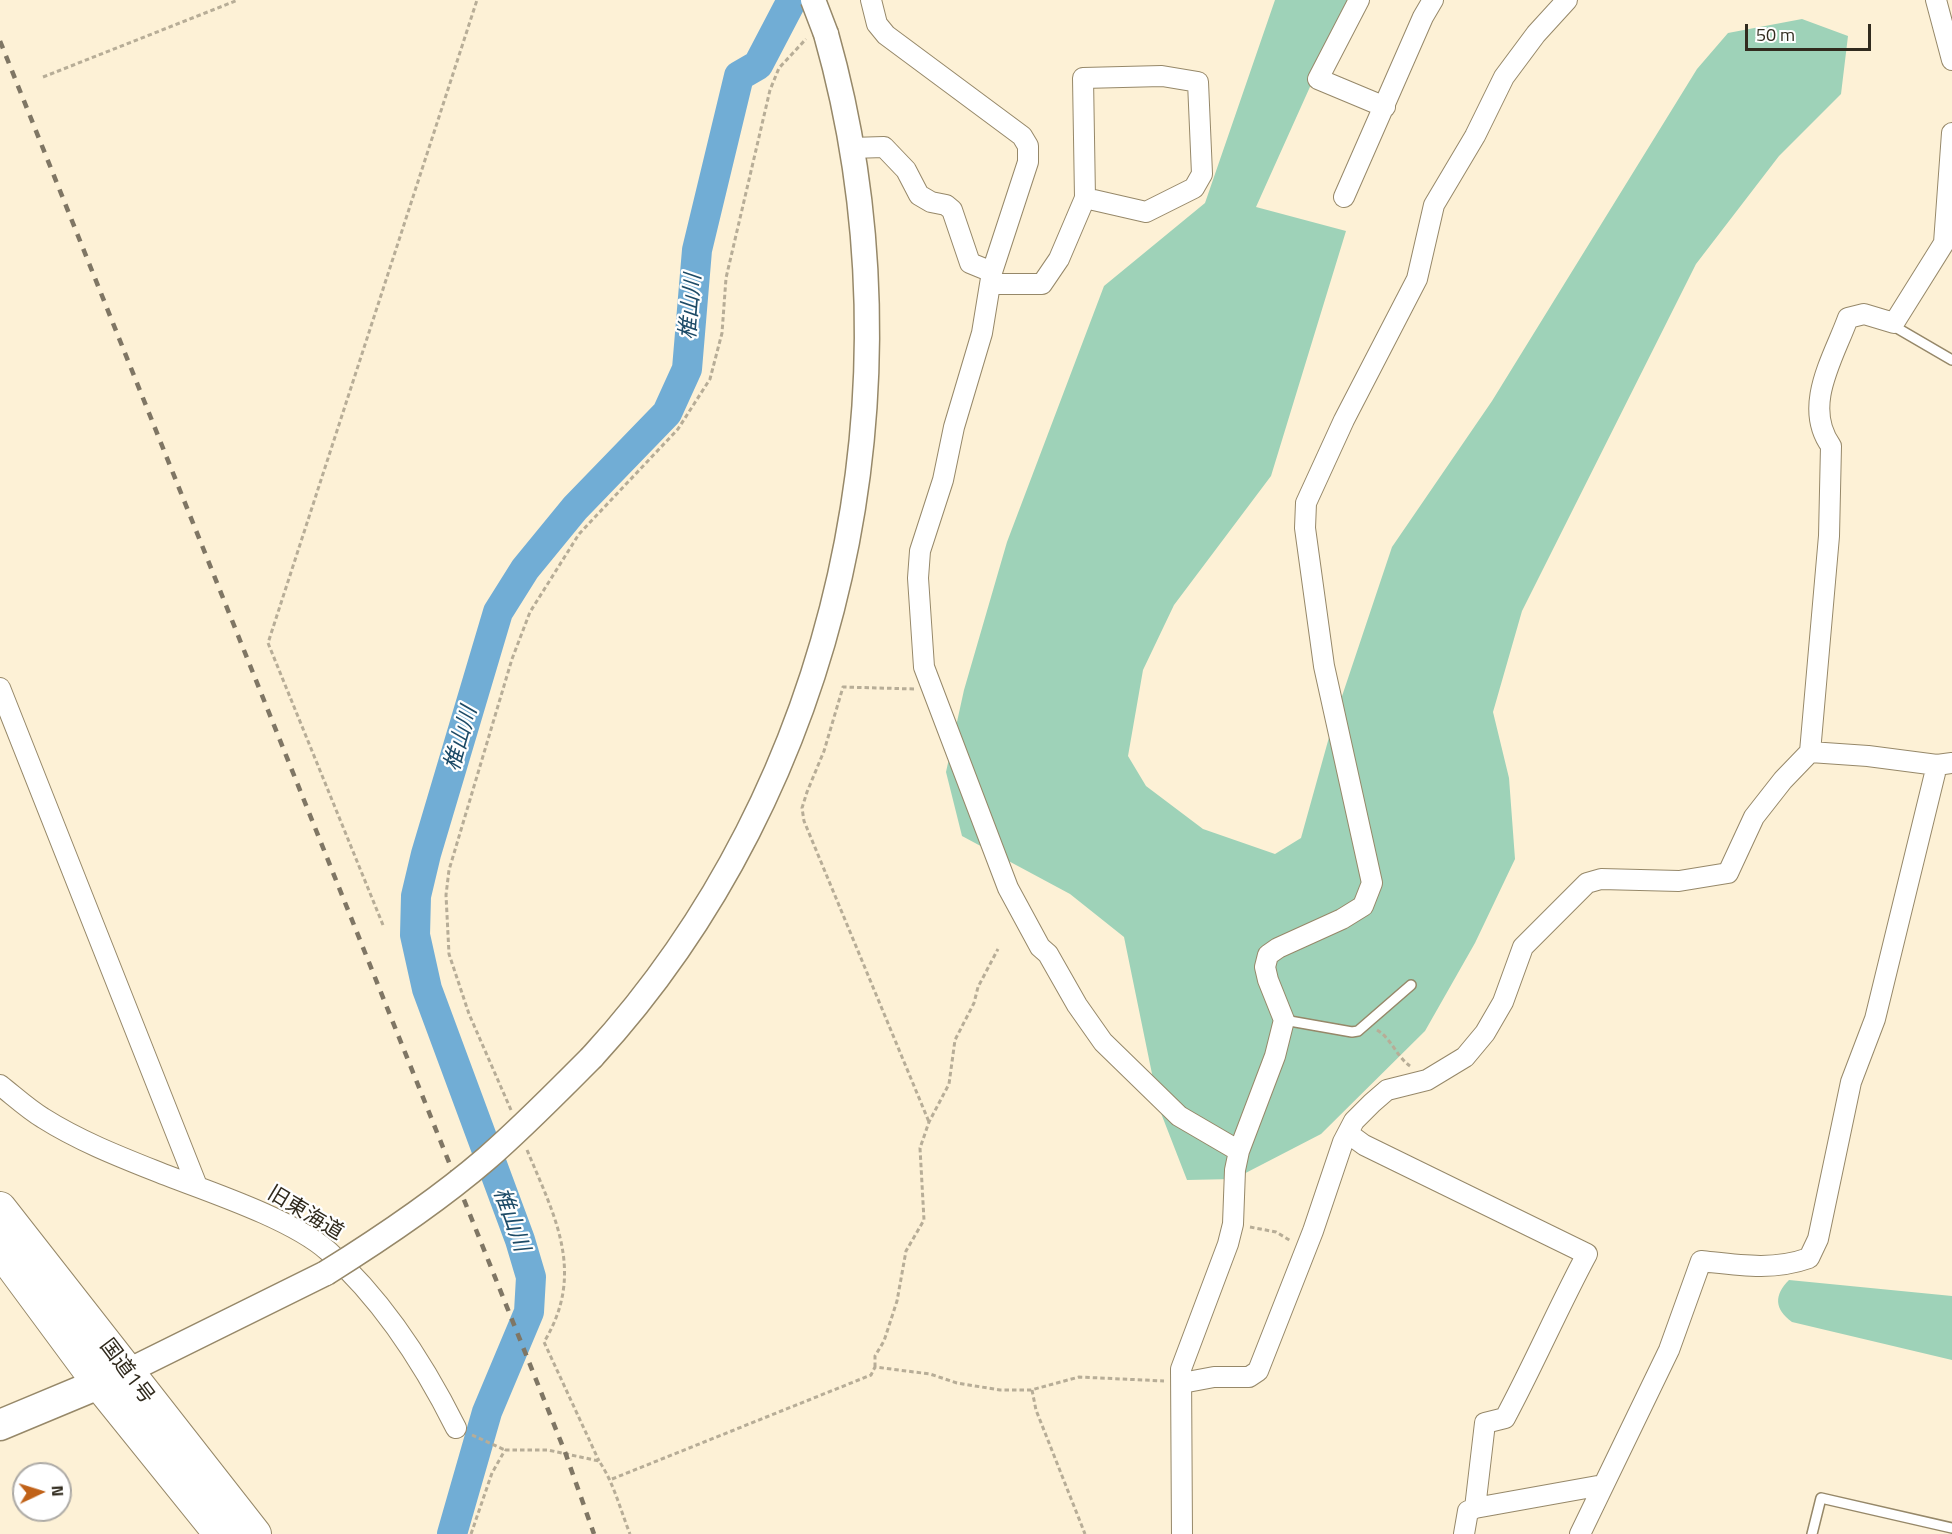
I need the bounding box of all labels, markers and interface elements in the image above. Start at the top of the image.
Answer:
scale bar [1748,12,1874,50]
text: 50 m [1756,21,1795,48]
water label: 椎山川 [676,273,708,341]
water label: 椎山川 [440,704,484,774]
street label: 旧東海道 [263,1182,347,1246]
water label: 椎山川 [486,1184,534,1256]
street label: 国道1号 [93,1335,159,1409]
north arrow [12,1462,72,1522]
text: N [46,1485,70,1497]

